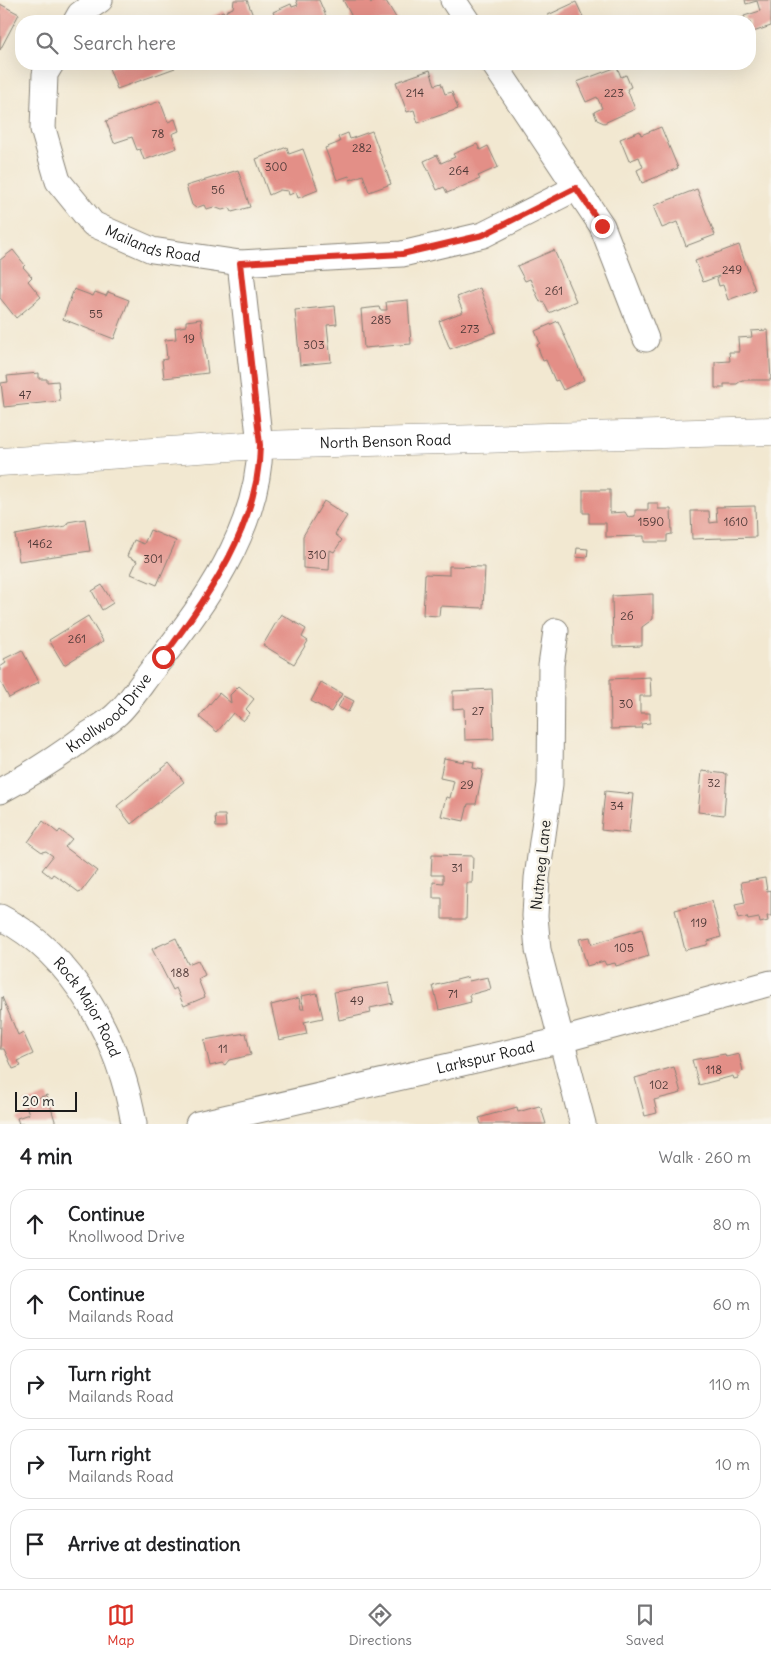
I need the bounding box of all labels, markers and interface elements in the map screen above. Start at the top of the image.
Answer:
search box [15,15,756,70]
icon: search [33,29,61,57]
text: Search here [73,31,176,55]
house number: 214 [406,85,424,100]
house number: 223 [604,85,624,100]
house number: 78 [152,126,164,141]
house number: 282 [352,140,372,155]
house number: 300 [265,159,287,174]
house number: 264 [449,163,469,178]
house number: 56 [211,182,225,197]
route end [591,215,614,238]
street label: Mailands Road [102,221,202,266]
house number: 249 [722,262,742,277]
house number: 261 [545,283,563,298]
house number: 55 [89,306,103,321]
house number: 285 [371,312,391,327]
house number: 273 [460,321,480,336]
house number: 19 [183,331,195,346]
house number: 303 [303,337,325,352]
house number: 47 [19,387,31,402]
street label: North Benson Road [319,430,452,452]
house number: 1590 [638,514,664,529]
house number: 1610 [724,514,748,529]
house number: 1462 [27,536,53,551]
house number: 310 [307,547,327,562]
house number: 301 [143,551,163,566]
house number: 26 [620,608,634,623]
house number: 261 [68,631,86,646]
route start [152,646,175,669]
street label: Knollwood Drive [62,669,155,757]
house number: 30 [619,696,633,711]
house number: 27 [472,703,484,718]
house number: 32 [707,775,721,790]
house number: 29 [460,777,474,792]
house number: 34 [610,798,624,813]
street label: Nutmeg Lane [526,819,555,911]
house number: 31 [451,860,463,875]
house number: 119 [691,915,707,930]
house number: 105 [614,940,634,955]
street label: Rock Major Road [50,953,125,1060]
house number: 188 [171,965,189,980]
house number: 71 [448,986,458,1001]
house number: 49 [350,993,364,1008]
street label: Larkspur Road [435,1037,536,1078]
house number: 11 [218,1041,228,1056]
house number: 118 [706,1062,722,1077]
house number: 102 [649,1077,669,1092]
scale bar [15,1089,78,1112]
text: 20 m [22,1092,55,1110]
text: 4 min [20,1143,72,1170]
text: Walk · 260 m [659,1147,751,1167]
text: Continue [68,1202,145,1226]
icon: ahead [21,1210,49,1238]
text: 80 m [712,1214,750,1234]
text: Knollwood Drive [68,1226,185,1246]
text: Continue [68,1282,145,1306]
icon: ahead [21,1290,49,1318]
text: 60 m [712,1294,750,1314]
text: Mailands Road [68,1306,174,1326]
text: Turn right [68,1362,151,1386]
icon: right [21,1370,49,1398]
text: 110 m [709,1374,750,1394]
text: Mailands Road [68,1386,174,1406]
text: Turn right [68,1442,151,1466]
icon: right [21,1450,49,1478]
text: 10 m [715,1454,750,1474]
text: Mailands Road [68,1466,174,1486]
icon: arrive [21,1530,49,1558]
text: Arrive at destination [68,1532,241,1556]
tab: Map [107,1601,135,1649]
tab: Directions [349,1601,412,1649]
tab: Saved [626,1601,664,1649]

